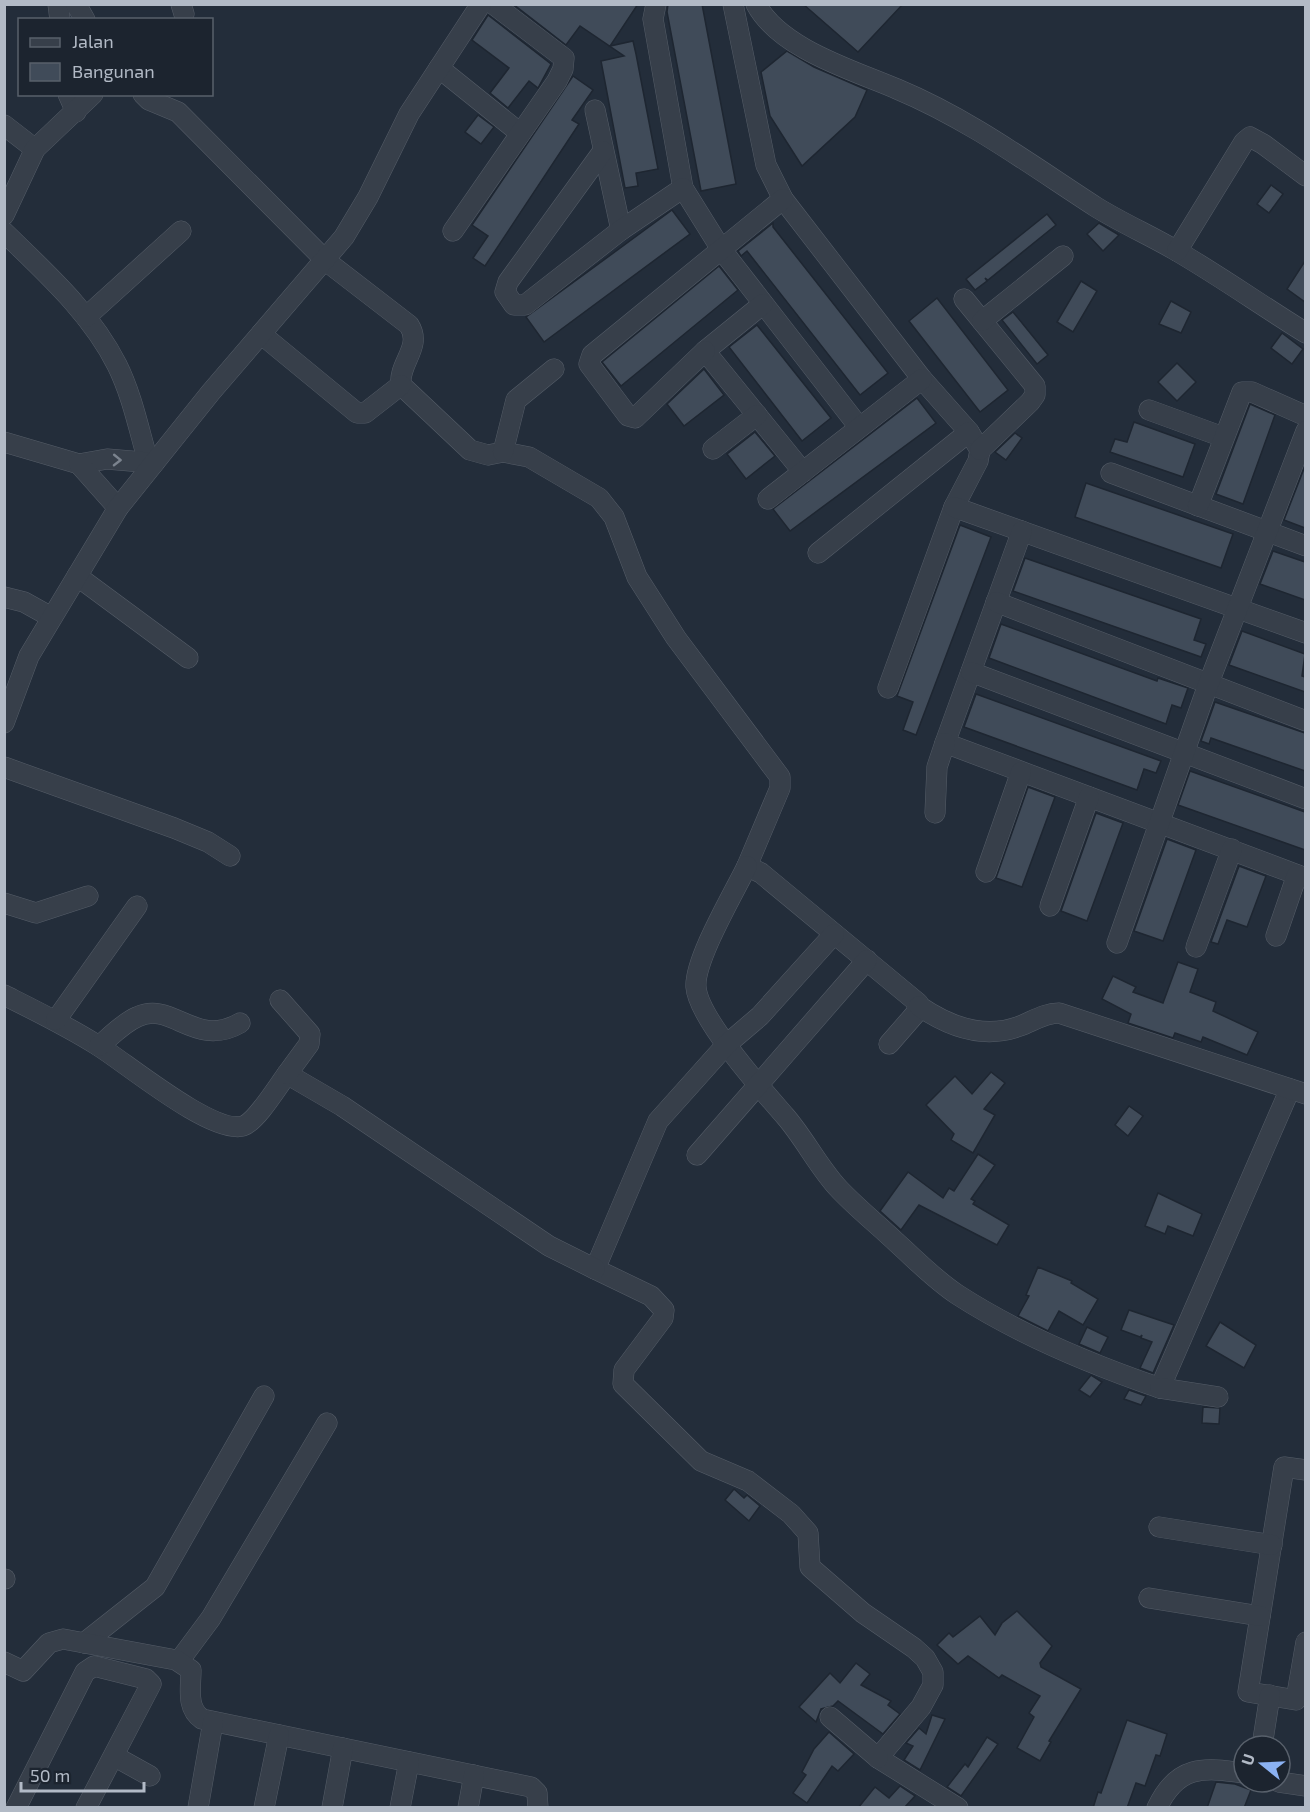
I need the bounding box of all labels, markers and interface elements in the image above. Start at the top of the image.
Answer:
legend [18,18,213,96]
text: Jalan [72,30,114,52]
text: Bangunan [72,60,155,82]
one-way arrow [112,453,121,466]
north arrow [1232,1734,1292,1794]
text: U [1237,1751,1258,1767]
scale bar [21,1755,144,1793]
text: 50 m [30,1764,70,1786]

